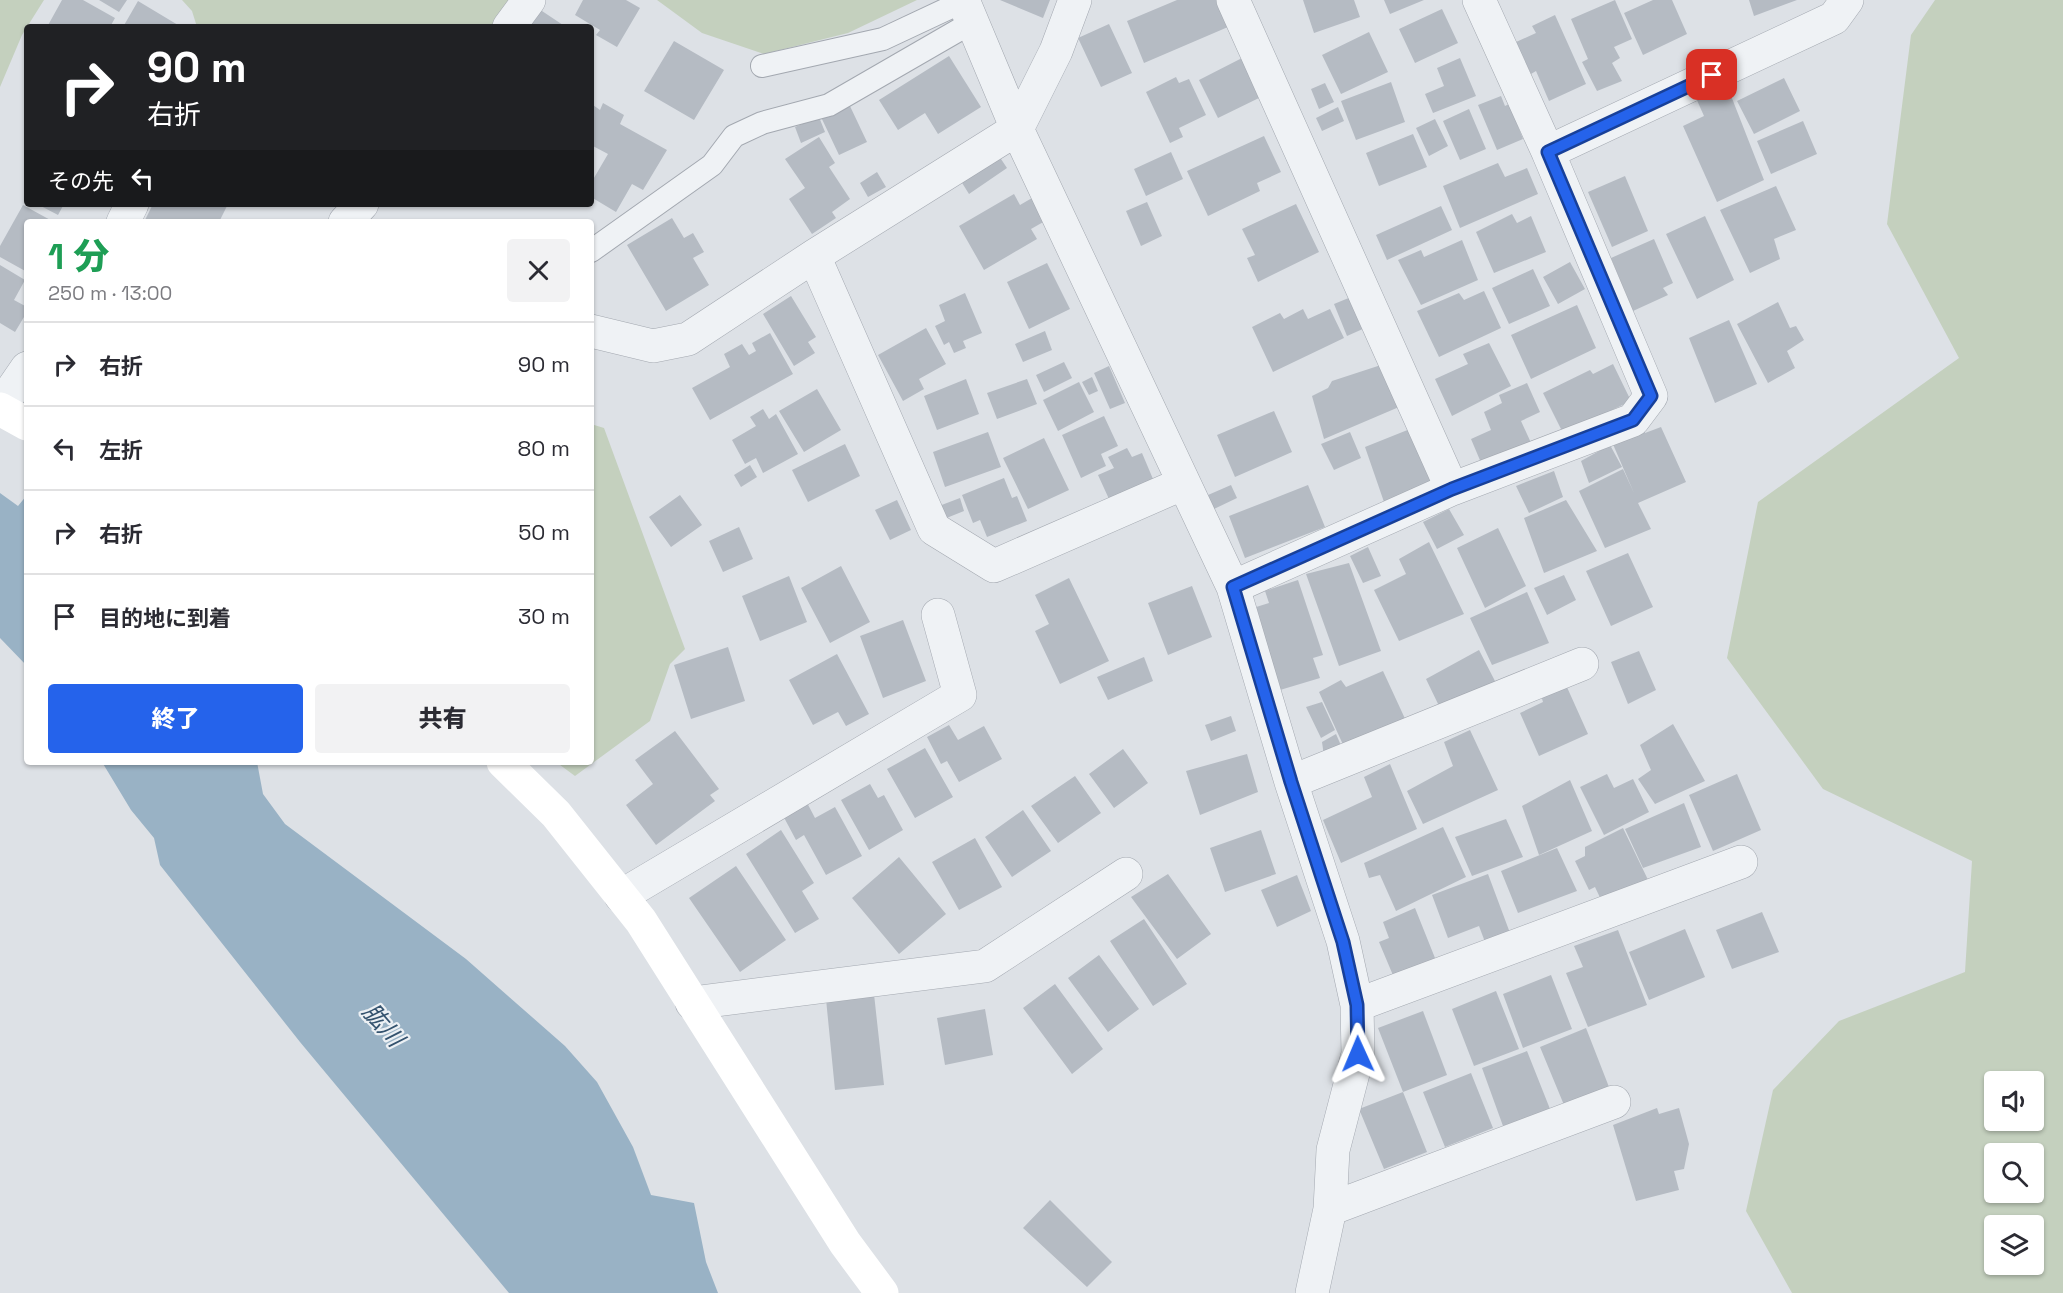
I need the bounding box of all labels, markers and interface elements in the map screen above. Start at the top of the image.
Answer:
text: 90 m [147,41,247,94]
icon: right [48,48,126,126]
pin [1686,49,1737,100]
icon: arrive [1695,58,1728,91]
text: 右折 [147,97,201,132]
icon: left [126,162,159,195]
text: その先 [48,167,114,195]
text: 1 分 [48,234,109,280]
button: close [507,239,570,302]
text: 250 m · 13:00 [48,280,172,306]
icon: right [48,348,81,381]
text: 90 m [518,350,570,378]
text: 右折 [99,352,143,380]
icon: left [48,432,81,465]
text: 80 m [518,434,570,462]
text: 左折 [99,436,143,464]
icon: right [48,516,81,549]
text: 50 m [518,518,570,546]
text: 右折 [99,520,143,548]
icon: arrive [48,600,81,633]
text: 30 m [518,602,570,630]
text: 目的地に到着 [99,604,231,632]
button: 終了 [48,684,303,753]
button: 共有 [315,684,570,753]
water label: 肱川 [356,996,413,1055]
position arrow [1326,1022,1390,1086]
map controls [1984,1071,2044,1275]
button: sound [1984,1071,2044,1131]
button: search [1984,1143,2044,1203]
button: layers [1984,1215,2044,1275]

